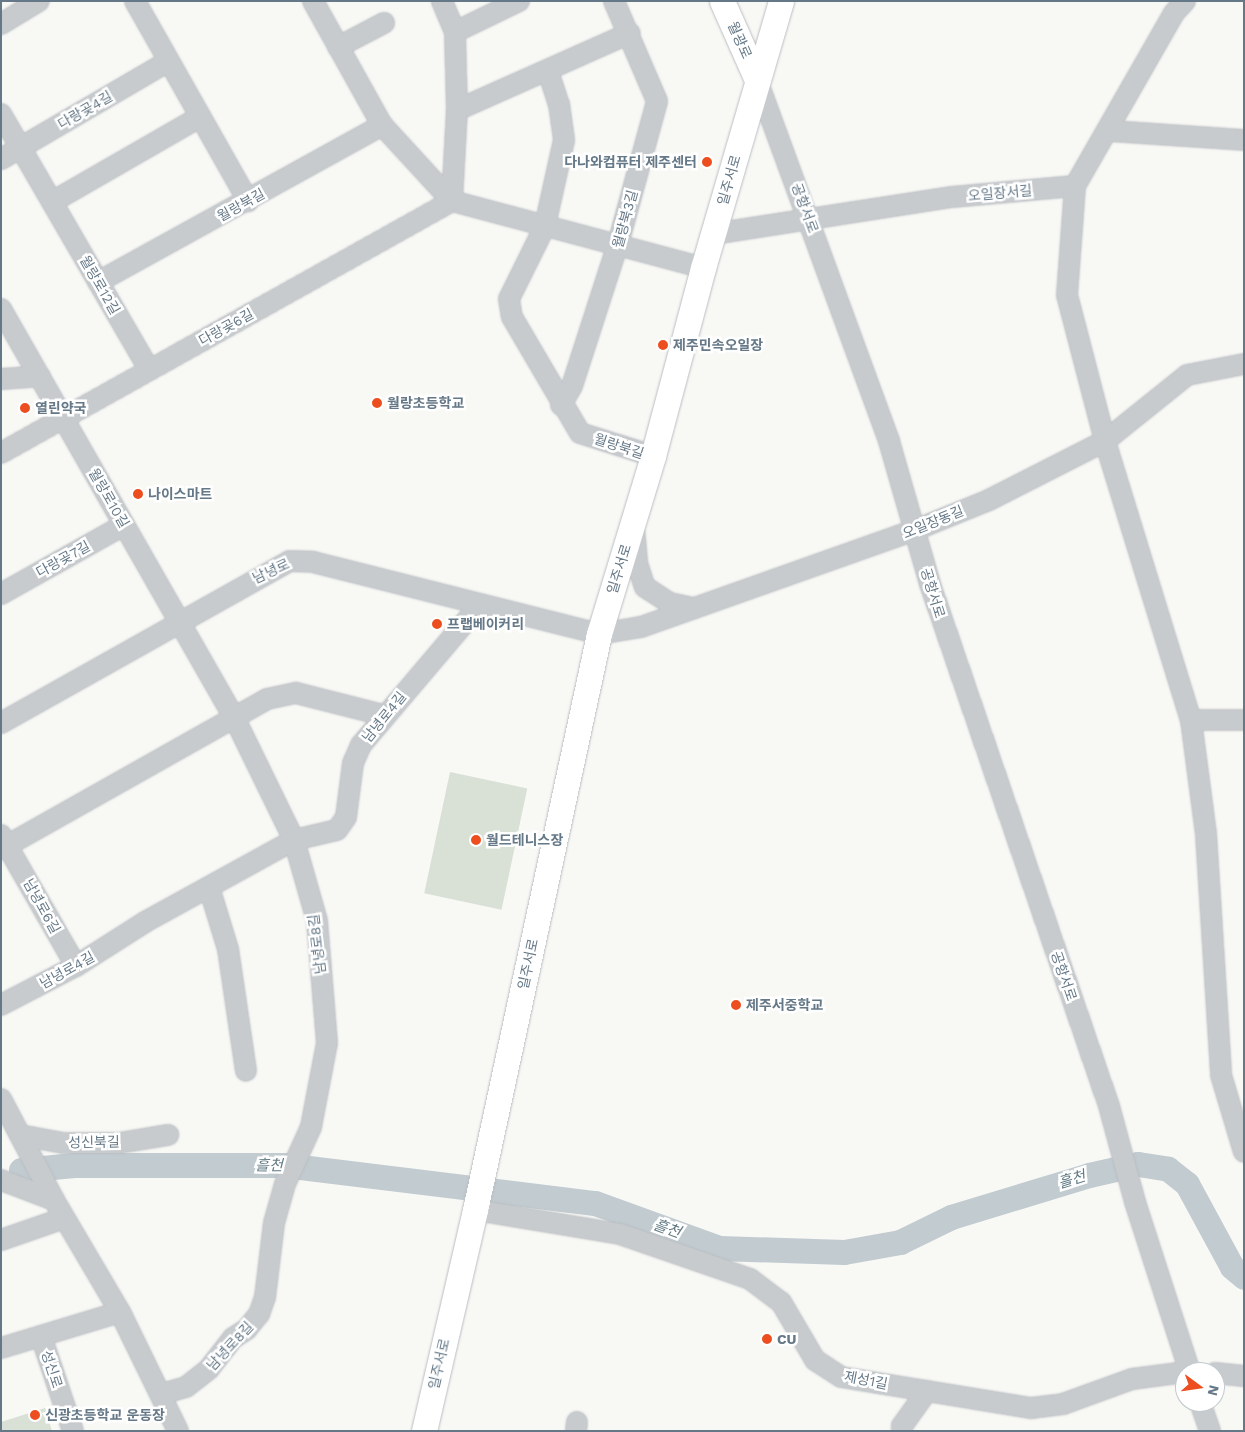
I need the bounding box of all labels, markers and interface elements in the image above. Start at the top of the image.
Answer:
street label: 월광로 [724,19,756,61]
street label: 다랑곶4길 [55,88,115,132]
street label: 일주서로 [714,153,744,207]
place label: 다나와컴퓨터 제주센터 [564,154,697,170]
marker: 다나와컴퓨터 제주센터 [701,156,713,168]
street label: 공항서로 [788,181,822,235]
street label: 오일장서길 [967,182,1033,204]
street label: 월랑북길 [214,185,268,225]
street label: 월랑북3길 [609,188,641,250]
street label: 월랑로12길 [76,253,124,317]
street label: 다랑곶6길 [196,305,256,349]
place label: 제주민속오일장 [673,337,763,353]
marker: 제주민속오일장 [657,339,669,351]
place label: 월랑초등학교 [387,395,464,411]
marker: 월랑초등학교 [371,397,383,409]
place label: 열린약국 [35,400,87,416]
marker: 열린약국 [19,402,31,414]
street label: 월랑북길 [592,430,646,462]
street label: 월랑로10길 [85,465,133,531]
place label: 나이스마트 [148,486,212,502]
marker: 나이스마트 [132,488,144,500]
street label: 오일장동길 [900,502,966,542]
street label: 다랑곶7길 [33,537,93,581]
street label: 일주서로 [603,542,635,596]
street label: 남녕로 [250,555,292,587]
street label: 공항서로 [917,566,949,620]
place label: 프랩베이커리 [447,616,524,632]
marker: 프랩베이커리 [431,618,443,630]
street label: 남녕로4길 [359,688,409,746]
place label: 월드테니스장 [486,832,563,848]
marker: 월드테니스장 [470,834,482,846]
street label: 남녕로6길 [20,876,64,936]
street label: 남녕로8길 [305,913,329,975]
street label: 일주서로 [514,937,542,991]
street label: 남녕로4길 [37,948,97,992]
street label: 공항서로 [1048,949,1080,1003]
place label: 제주서중학교 [746,997,823,1013]
marker: 제주서중학교 [730,999,742,1011]
street label: 성신북길 [68,1133,120,1151]
water label: 흘천 [255,1157,283,1175]
water label: 흘천 [1056,1167,1088,1193]
water label: 흘천 [651,1216,683,1242]
street label: 남녕로8길 [203,1318,257,1374]
place label: CU [777,1331,796,1347]
marker: CU [761,1333,773,1345]
street label: 일주서로 [425,1337,453,1391]
street label: 성신로 [38,1348,66,1390]
north arrow [1175,1362,1225,1412]
street label: 제성1길 [843,1368,889,1392]
text: N [1205,1383,1223,1397]
place label: 신광초등학교 운동장 [45,1407,165,1423]
marker: 신광초등학교 운동장 [29,1409,41,1421]

